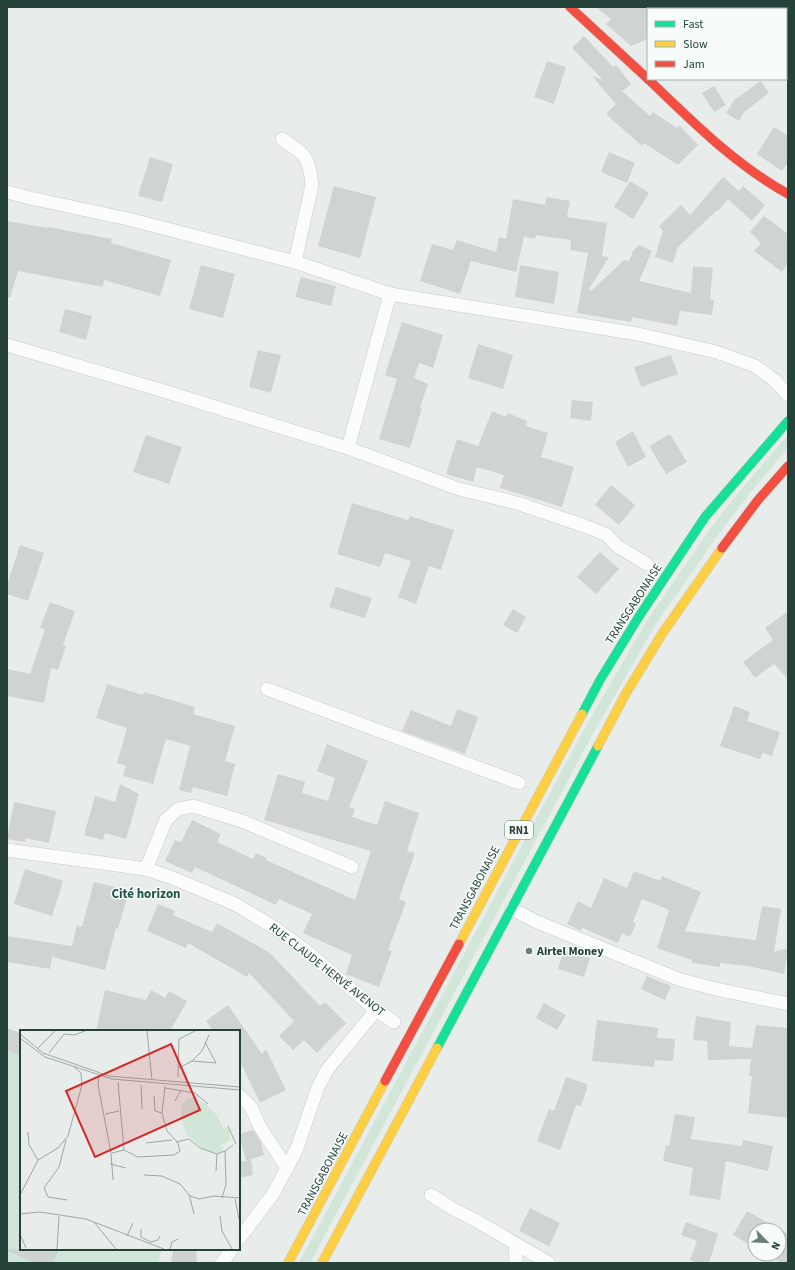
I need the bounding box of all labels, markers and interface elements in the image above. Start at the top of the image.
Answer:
legend [647,8,787,80]
text: Fast [683,16,703,33]
text: Slow [683,36,708,53]
text: Jam [683,56,705,73]
street label: TRANSGABONAISE [602,560,666,648]
road number: RN1 [505,821,533,839]
street label: TRANSGABONAISE [446,843,504,933]
district label: Cité horizon [111,885,181,903]
street label: RUE CLAUDE HERVÉ AVENOT [265,919,389,1021]
place label: Airtel Money [536,943,604,960]
marker: Airtel Money [524,946,534,956]
inset map [20,1030,240,1250]
street label: TRANSGABONAISE [294,1129,352,1219]
north arrow [747,1222,787,1262]
text: N [767,1239,784,1252]

